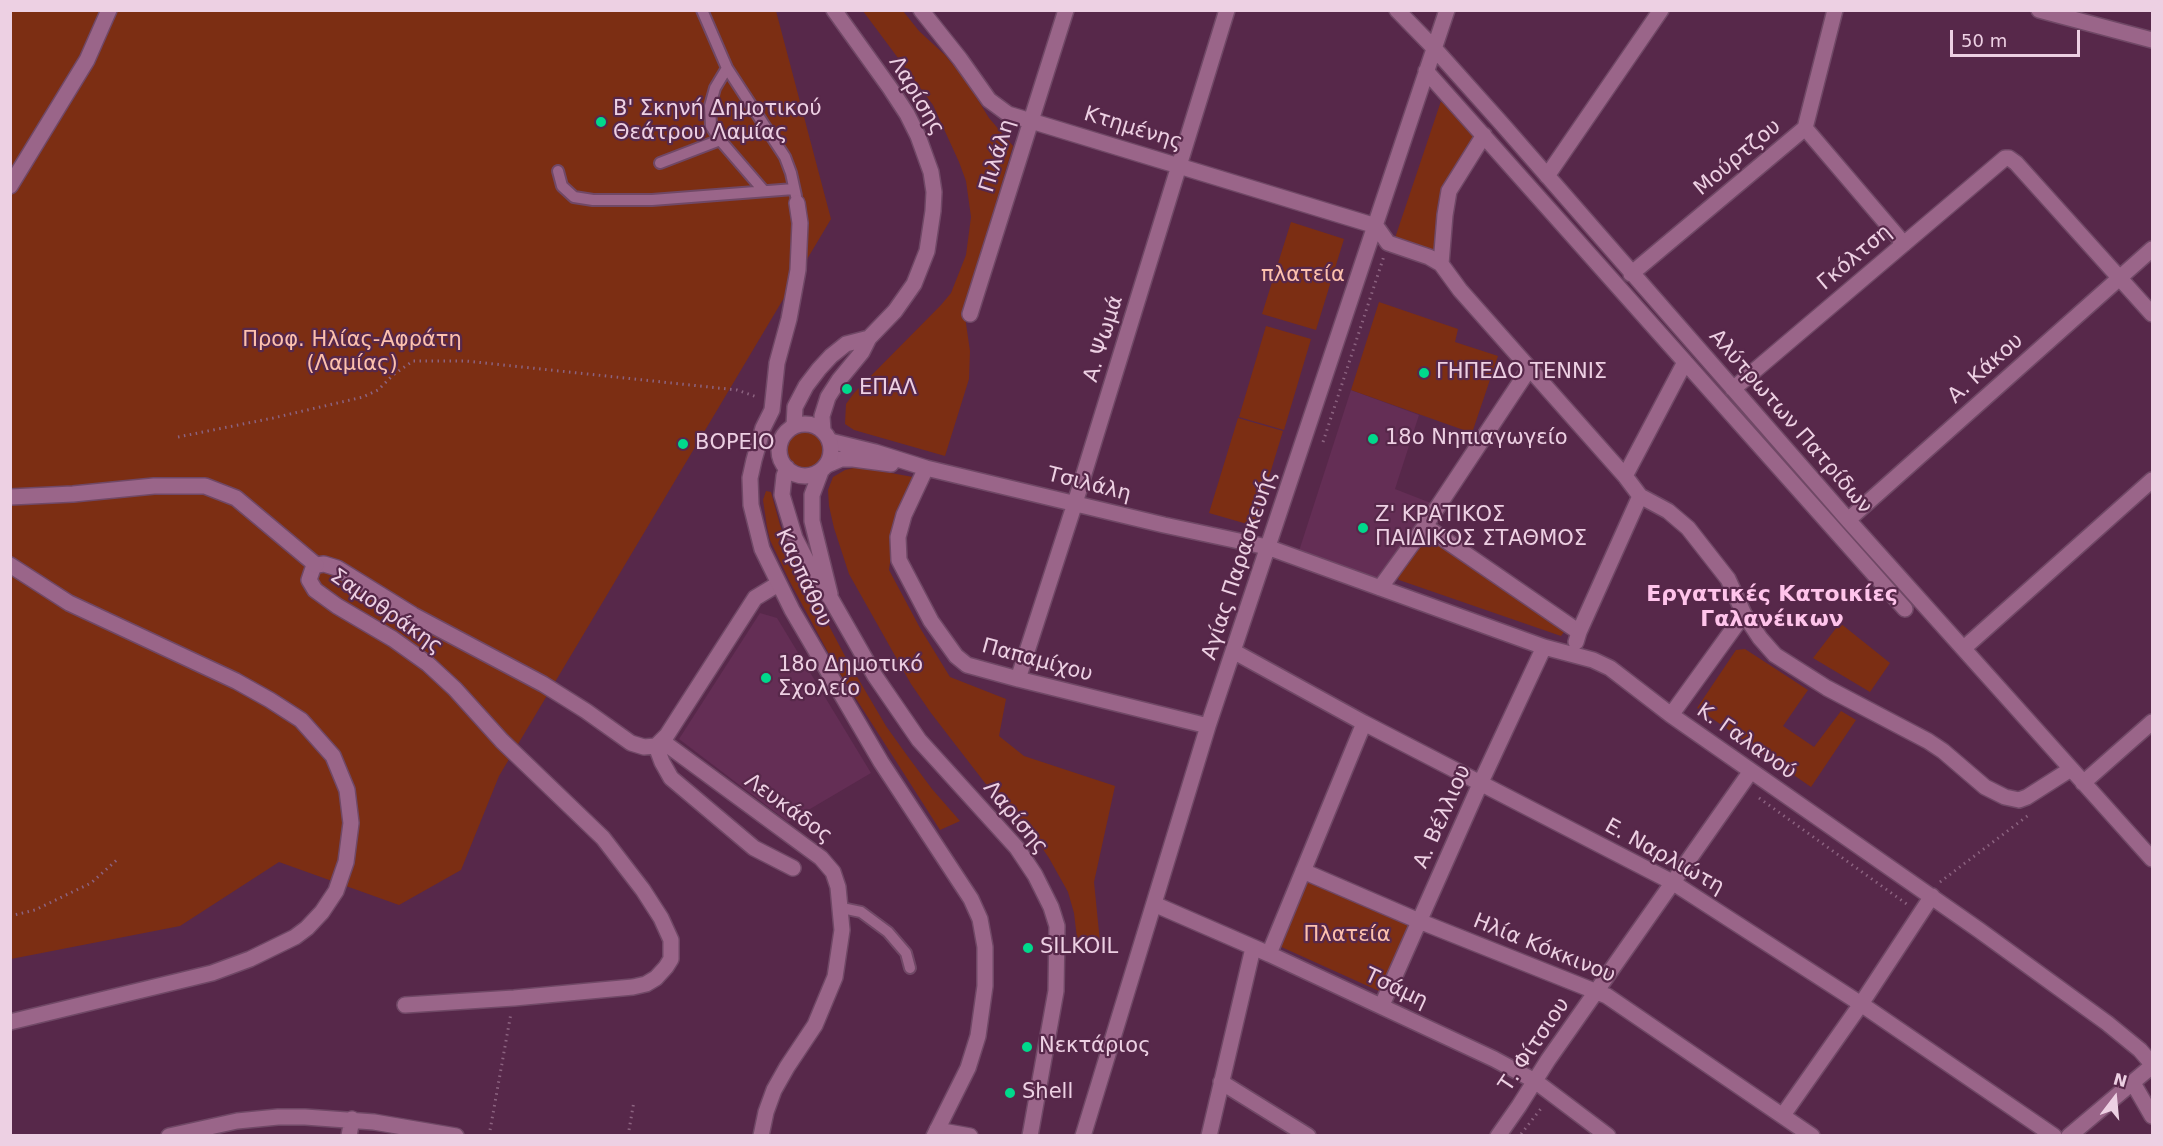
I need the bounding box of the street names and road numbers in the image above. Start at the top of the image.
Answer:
street label: Λαρίσης [883,52,949,140]
street label: Κτημένης [1081,102,1185,156]
street label: Μούρτζου [1689,114,1787,202]
street label: Πιλάλη [975,117,1021,195]
street label: Γκόλτση [1813,220,1897,296]
street label: Α. Ψωμά [1079,293,1129,385]
street label: Αλύτρωτων Πατρίδων [1703,325,1877,519]
street label: Α. Κάκου [1943,329,2029,409]
street label: Τσιλάλη [1045,462,1133,508]
street label: Αγίας Παρασκευής [1197,467,1283,663]
street label: Καρπάθου [769,525,837,631]
street label: Σαμοθράκης [325,564,447,660]
street label: Παπαμίχου [979,634,1095,688]
street label: Κ. Γαλανού [1691,699,1801,785]
street label: Α. Βέλλιου [1409,761,1477,873]
street label: Λευκάδος [739,769,837,849]
street label: Λαρίσης [977,776,1053,860]
street label: Ε. Ναρλιώτη [1600,814,1728,900]
street label: Ηλία Κόκκινου [1469,909,1619,989]
street label: Τσάμη [1360,963,1432,1015]
street label: Τ. Φίτσιου [1494,993,1576,1097]

